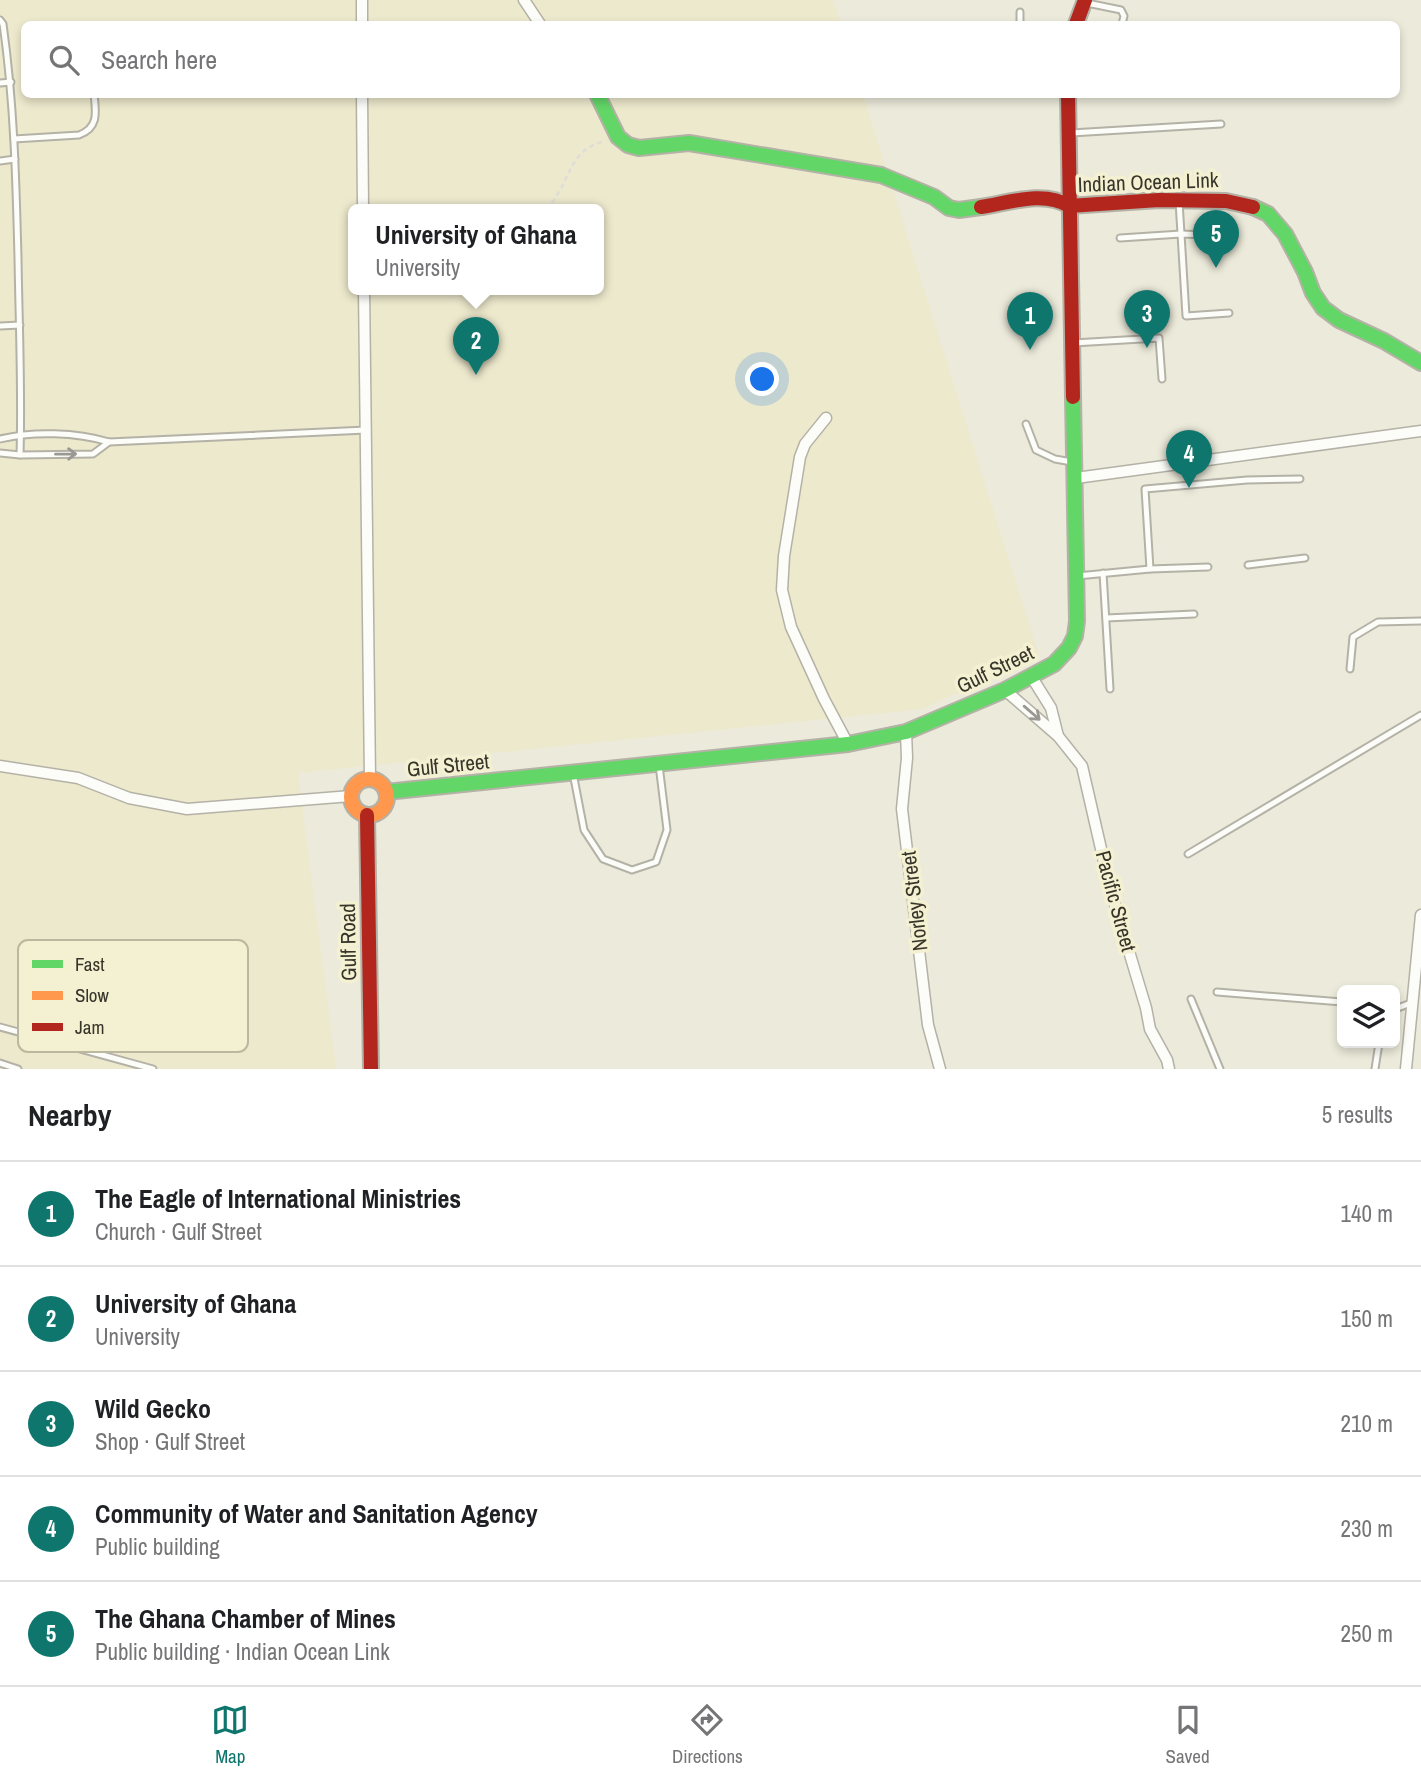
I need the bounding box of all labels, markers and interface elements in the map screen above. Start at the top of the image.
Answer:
search box [21,21,1400,98]
icon: search [45,41,83,79]
text: Search here [101,42,217,77]
street label: Indian Ocean Link [1077,165,1219,199]
popup [348,204,604,295]
pin: 5 [1193,210,1239,268]
text: University of Ghana [375,217,577,252]
text: University [375,252,460,283]
pin: 3 [1124,290,1170,348]
pin: 1 [1007,292,1053,350]
pin: 2 [453,317,499,375]
your location [745,362,779,396]
pin: 4 [1166,430,1212,488]
one-way arrow [54,448,77,461]
street label: Gulf Street [952,638,1039,700]
one-way arrow [1022,705,1040,721]
street label: Gulf Street [406,746,491,784]
street label: Pacific Street [1089,847,1143,955]
street label: Norley Street [893,849,935,953]
street label: Gulf Road [333,903,363,981]
legend [18,940,248,1052]
text: Fast [75,951,105,977]
text: Slow [75,982,110,1008]
map controls [1337,985,1400,1048]
button: layers [1337,985,1400,1048]
text: Jam [75,1014,104,1040]
text: Nearby [28,1095,111,1135]
text: 5 results [1322,1099,1393,1130]
text: The Eagle of International Ministries [95,1181,461,1216]
text: 1 [46,1198,56,1229]
text: 140 m [1341,1198,1393,1229]
text: Church · Gulf Street [95,1216,262,1247]
text: University of Ghana [95,1286,296,1321]
text: 2 [46,1303,56,1334]
text: 150 m [1341,1303,1393,1334]
text: University [95,1321,180,1352]
text: Wild Gecko [95,1391,211,1426]
text: 3 [46,1408,56,1439]
text: 210 m [1341,1408,1393,1439]
text: Shop · Gulf Street [95,1426,245,1457]
text: Community of Water and Sanitation Agency [95,1496,538,1531]
text: 4 [46,1513,56,1544]
text: 230 m [1341,1513,1393,1544]
text: Public building [95,1531,220,1562]
text: The Ghana Chamber of Mines [95,1601,396,1636]
text: 5 [46,1618,56,1649]
text: 250 m [1341,1618,1393,1649]
text: Public building · Indian Ocean Link [95,1636,390,1667]
tab: Map [211,1701,249,1769]
tab: Directions [672,1701,743,1769]
tab: Saved [1166,1701,1210,1769]

